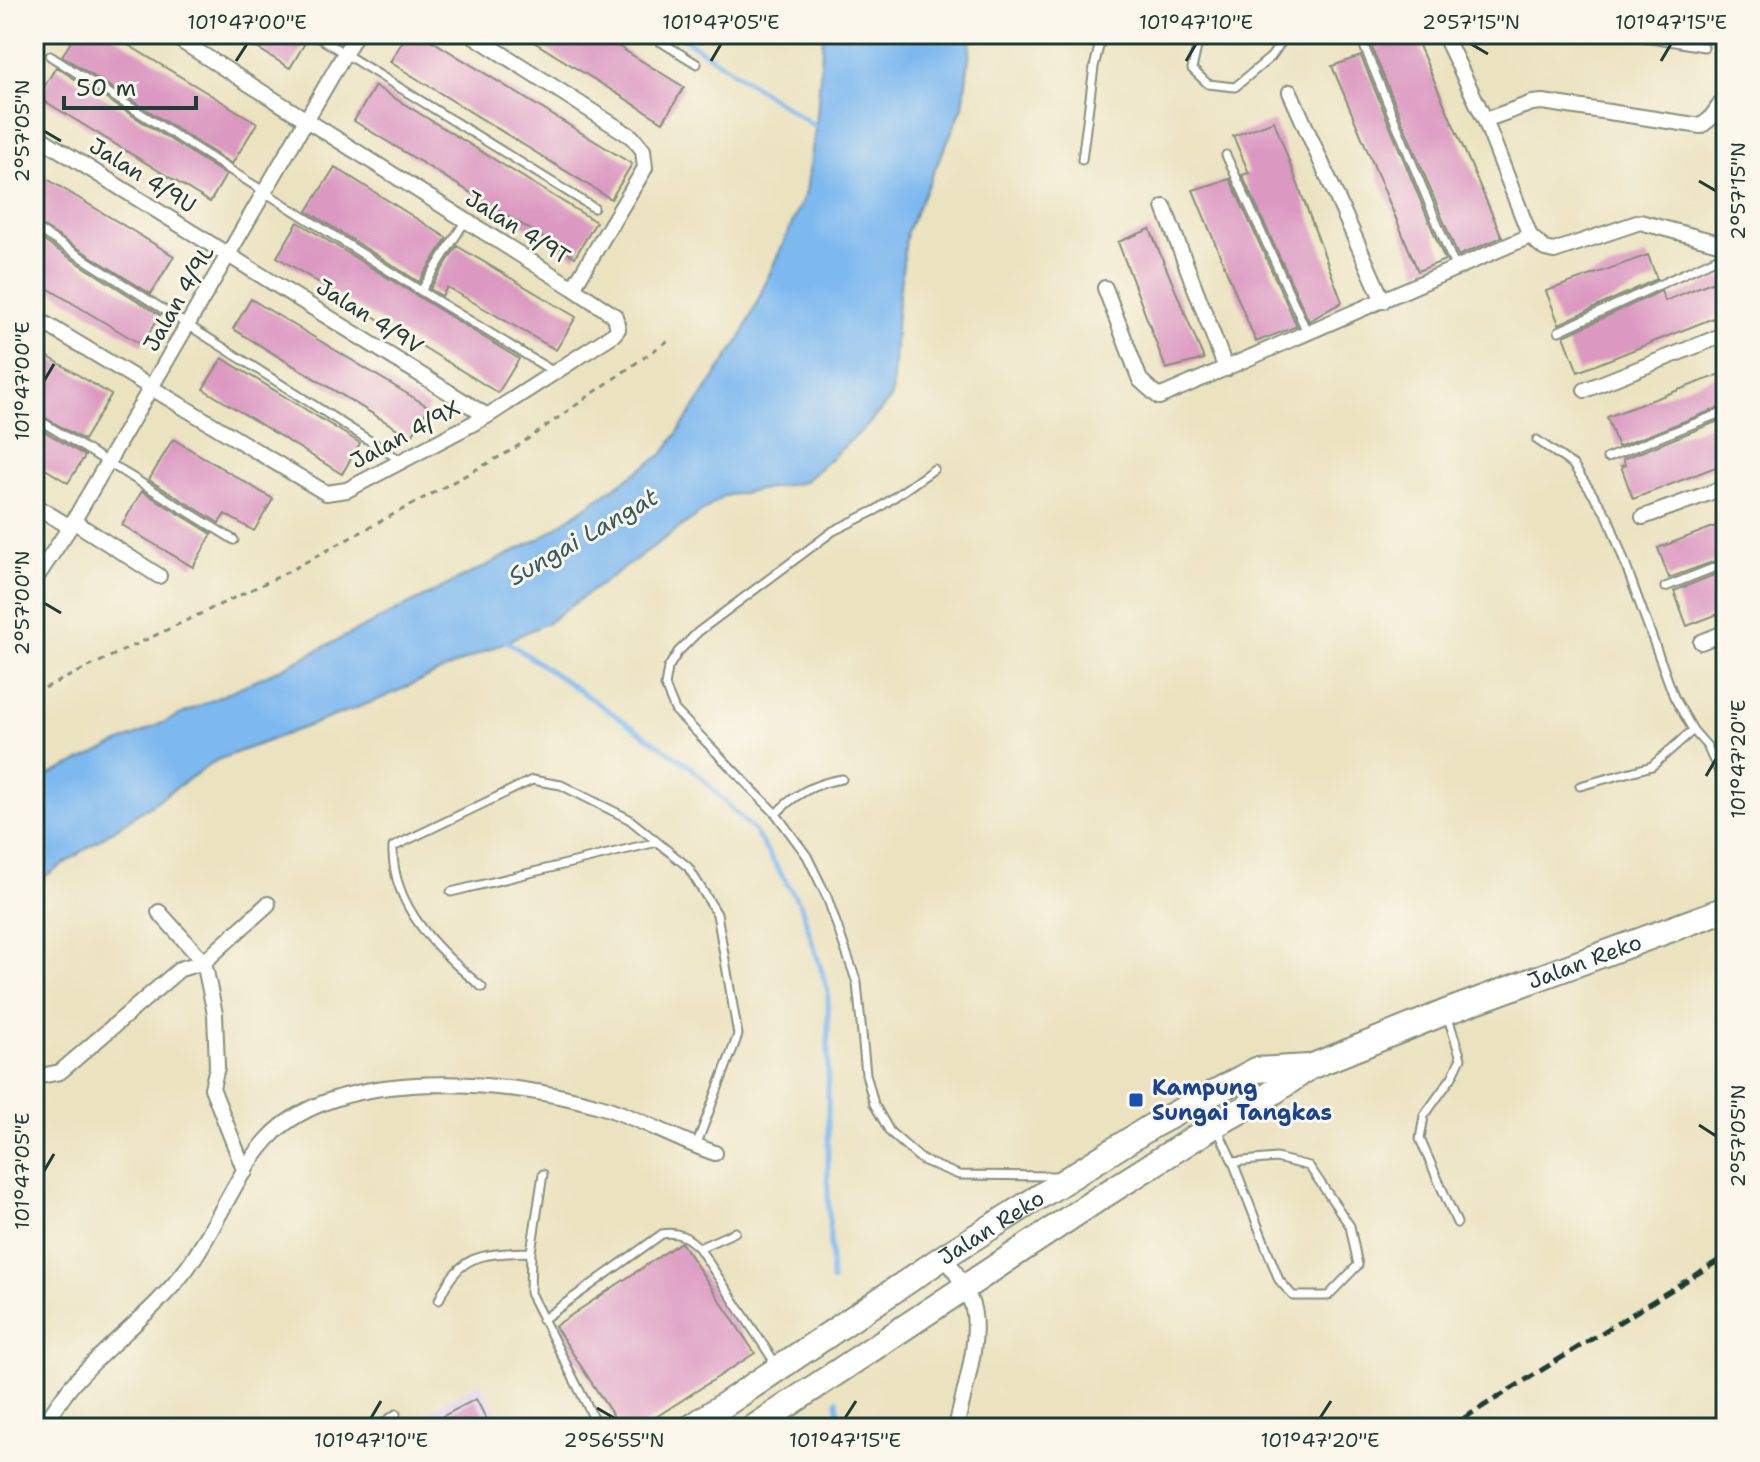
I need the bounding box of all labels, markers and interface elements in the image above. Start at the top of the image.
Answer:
text: 101°47'00"E [187,9,307,35]
text: 101°47'05"E [662,9,780,35]
text: 101°47'10"E [1139,9,1253,35]
text: 2°57'15"N [1422,9,1520,35]
text: 101°47'15"E [1615,9,1727,35]
scale bar [64,60,196,110]
text: 50 m [76,72,136,104]
text: 2°57'05"N [9,79,35,183]
street label: Jalan 4/9U [84,131,202,220]
text: 2°57'15"N [1725,142,1751,240]
street label: Jalan 4/9T [460,184,576,271]
street label: Jalan 4/9L [136,240,221,357]
street label: Jalan 4/9V [311,272,429,361]
text: 101°47'00"E [9,321,35,441]
street label: Jalan 4/9X [345,393,465,475]
water label: Sungai Langat [502,481,664,593]
text: 2°57'00"N [9,550,35,656]
text: 101°47'20"E [1725,700,1751,818]
street label: Jalan Reko [1523,927,1646,996]
place label: Kampung Sungai Tangkas [1152,1073,1332,1127]
text: 2°57'05"N [1725,1084,1751,1188]
marker: Kampung Sungai Tangkas [1127,1091,1145,1109]
text: 101°47'05"E [9,1112,35,1230]
street label: Jalan Reko [933,1183,1050,1272]
text: 101°47'10"E [314,1427,428,1453]
text: 2°56'55"N [563,1427,665,1453]
text: 101°47'15"E [789,1427,901,1453]
text: 101°47'20"E [1261,1427,1379,1453]

